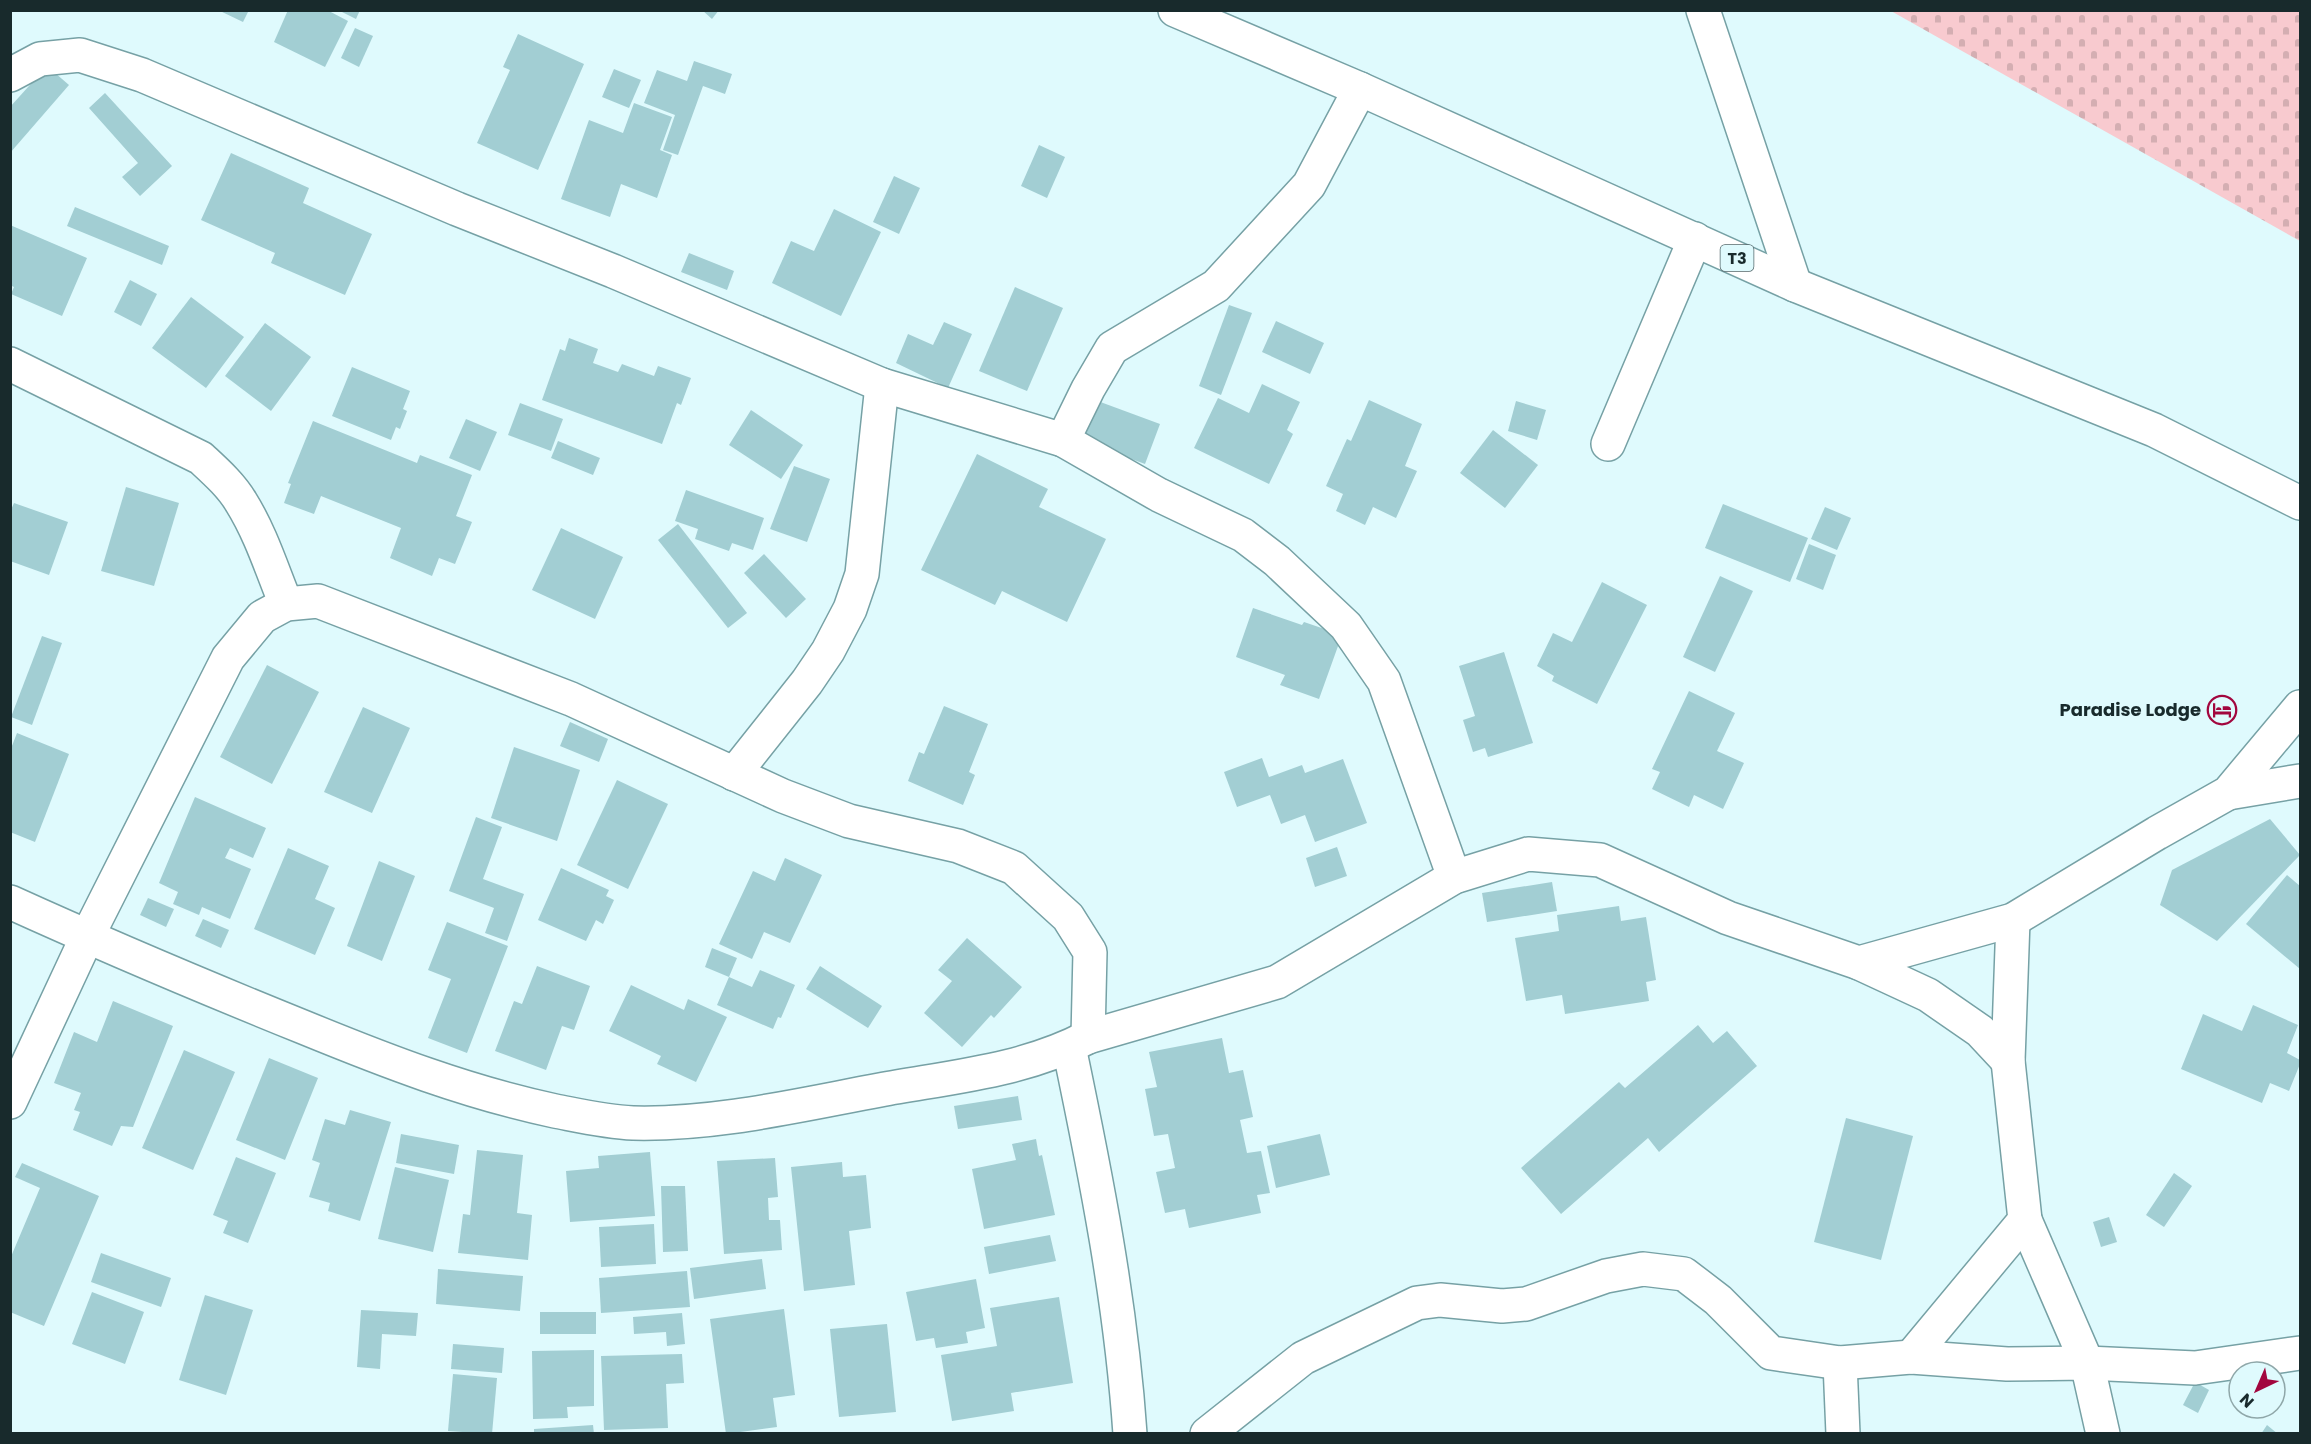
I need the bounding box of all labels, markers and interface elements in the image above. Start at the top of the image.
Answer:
road number: T3 [1720,245,1754,271]
hotel icon: Paradise Lodge [2206,694,2238,726]
place label: Paradise Lodge [2060,697,2201,722]
north arrow [2227,1360,2287,1420]
text: N [2235,1388,2259,1413]

